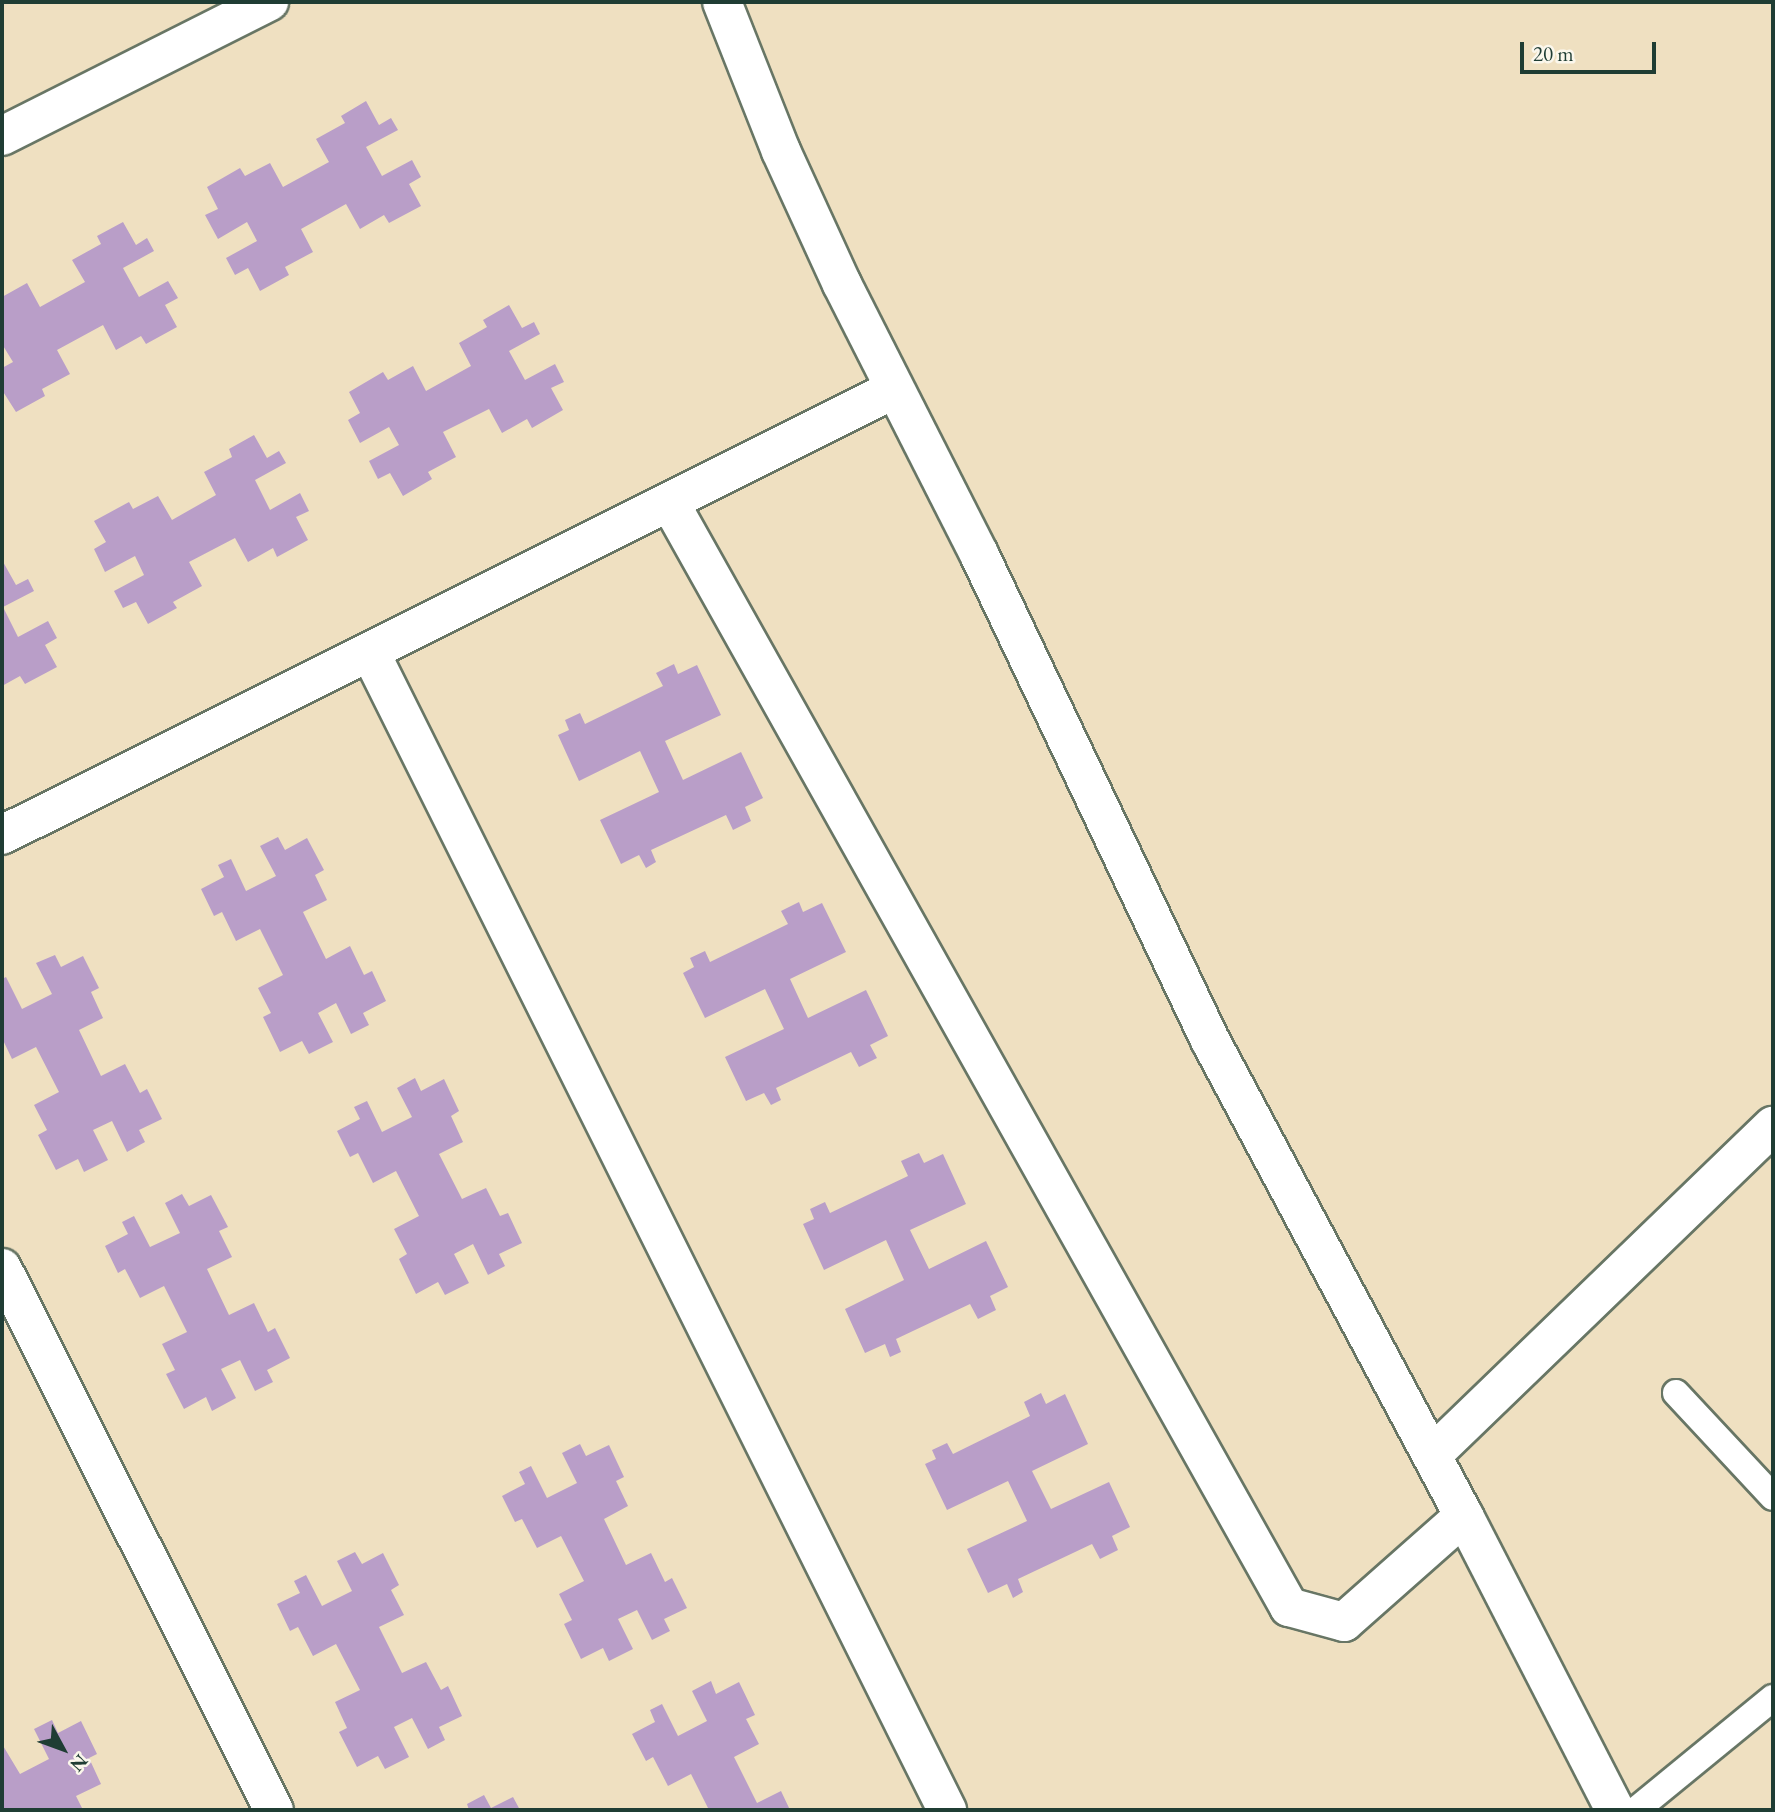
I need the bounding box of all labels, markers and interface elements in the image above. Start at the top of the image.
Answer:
scale bar [1523,28,1660,72]
text: 20 m [1533,40,1574,67]
north arrow [28,1714,98,1784]
text: N [65,1749,94,1777]

